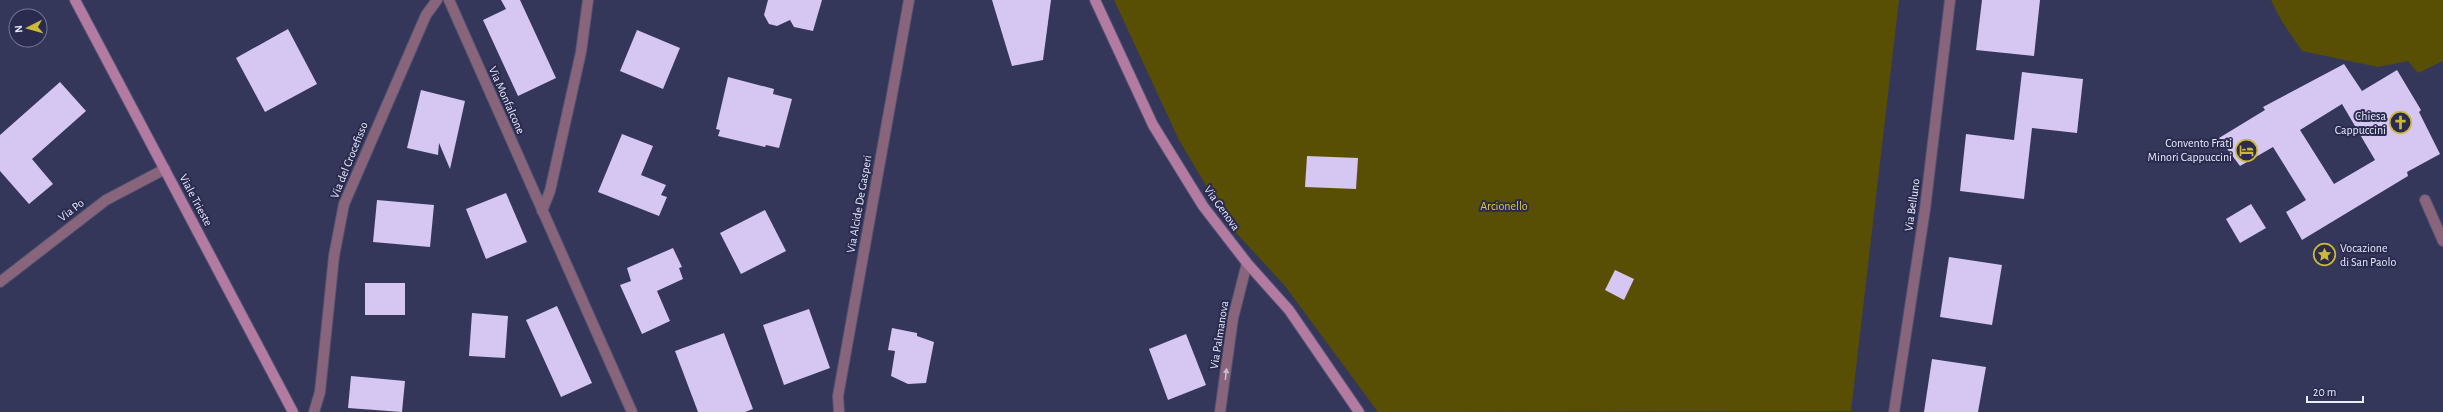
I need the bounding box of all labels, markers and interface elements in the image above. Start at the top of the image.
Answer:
north arrow [8,8,48,48]
text: N [13,25,24,33]
street label: Via Monfalcone [487,64,527,136]
place label: Chiesa Cappuccini [2335,110,2386,136]
church icon: Chiesa Cappuccini [2388,110,2414,136]
street label: Via del Crocefisso [328,120,370,200]
place label: Convento Frati Minori Cappuccini [2148,137,2232,163]
hotel icon: Convento Frati Minori Cappuccini [2234,137,2260,163]
street label: Via Alcide De Gasperi [844,154,874,254]
street label: Viale Trieste [177,172,215,228]
street label: Via Belluno [1902,178,1922,232]
street label: Via Genova [1202,183,1242,233]
street label: Via Po [56,196,86,224]
park label: Arcionello [1480,200,1528,212]
place icon: Vocazione di San Paolo [2311,242,2337,268]
place label: Vocazione di San Paolo [2340,242,2396,268]
street label: Via Palmanova [1208,300,1230,370]
one-way arrow [1223,367,1229,380]
scale bar [2307,378,2363,404]
text: 20 m [2313,386,2336,398]

